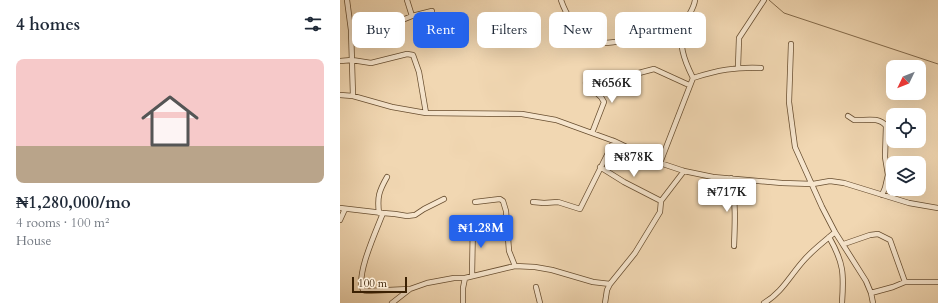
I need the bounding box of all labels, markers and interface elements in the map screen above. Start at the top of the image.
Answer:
chip: Buy [352,12,405,48]
chip: Rent [413,12,469,48]
chip: Filters [477,12,541,48]
chip: New [549,12,607,48]
chip: Apartment [615,12,706,48]
text: 4 homes [16,13,80,36]
icon: filters [302,13,324,35]
north arrow [886,60,926,100]
map controls [886,60,926,196]
pin: ₦656K [584,70,640,104]
text: ₦656K [592,74,632,92]
icon: home [134,85,206,157]
button: locate [886,108,926,148]
pin: ₦878K [606,144,662,178]
text: ₦878K [614,148,654,166]
button: layers [886,156,926,196]
pin: ₦717K [699,179,755,213]
text: ₦717K [707,183,747,201]
text: ₦1,280,000/mo [16,191,131,214]
text: 4 rooms · 100 m² [16,214,109,232]
pin: ₦1.28M [448,215,514,249]
text: ₦1.28M [458,219,504,237]
text: House [16,232,51,250]
scale bar [352,275,407,294]
text: 100 m [358,276,387,291]

